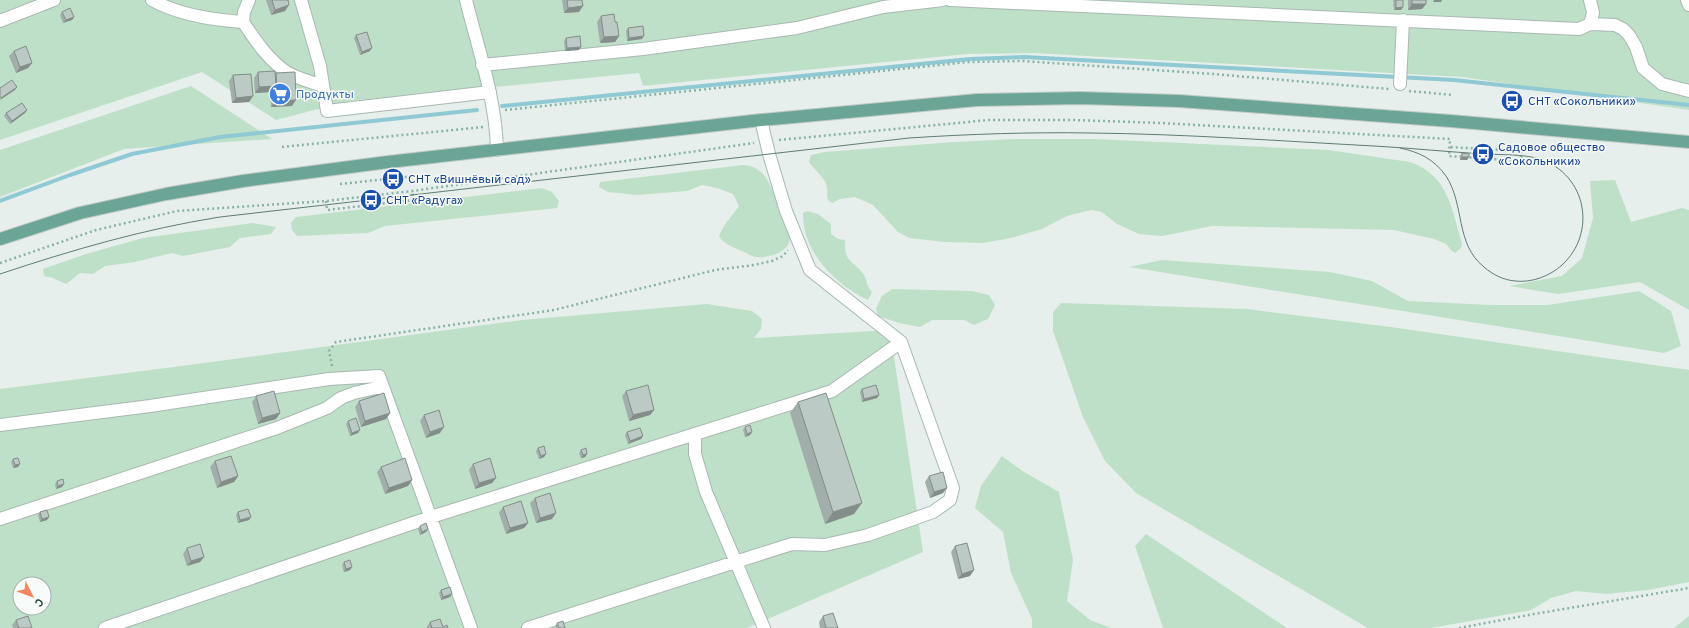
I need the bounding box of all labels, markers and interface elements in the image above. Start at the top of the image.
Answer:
supermarket icon: Продукты [267,81,293,107]
place label: Продукты [296,87,354,103]
bus stop icon: СНТ «Сокольники» [1499,88,1525,114]
place label: СНТ «Сокольники» [1528,94,1636,110]
place label: Садовое общество «Сокольники» [1498,140,1605,170]
bus stop icon: Садовое общество «Сокольники» [1470,141,1496,167]
bus stop icon: СНТ «Вишнёвый сад» [380,166,406,192]
place label: СНТ «Вишнёвый сад» [408,172,531,188]
bus stop icon: СНТ «Радуга» [358,187,384,213]
place label: СНТ «Радуга» [386,193,463,209]
north arrow [12,576,52,616]
text: С [31,595,46,609]

